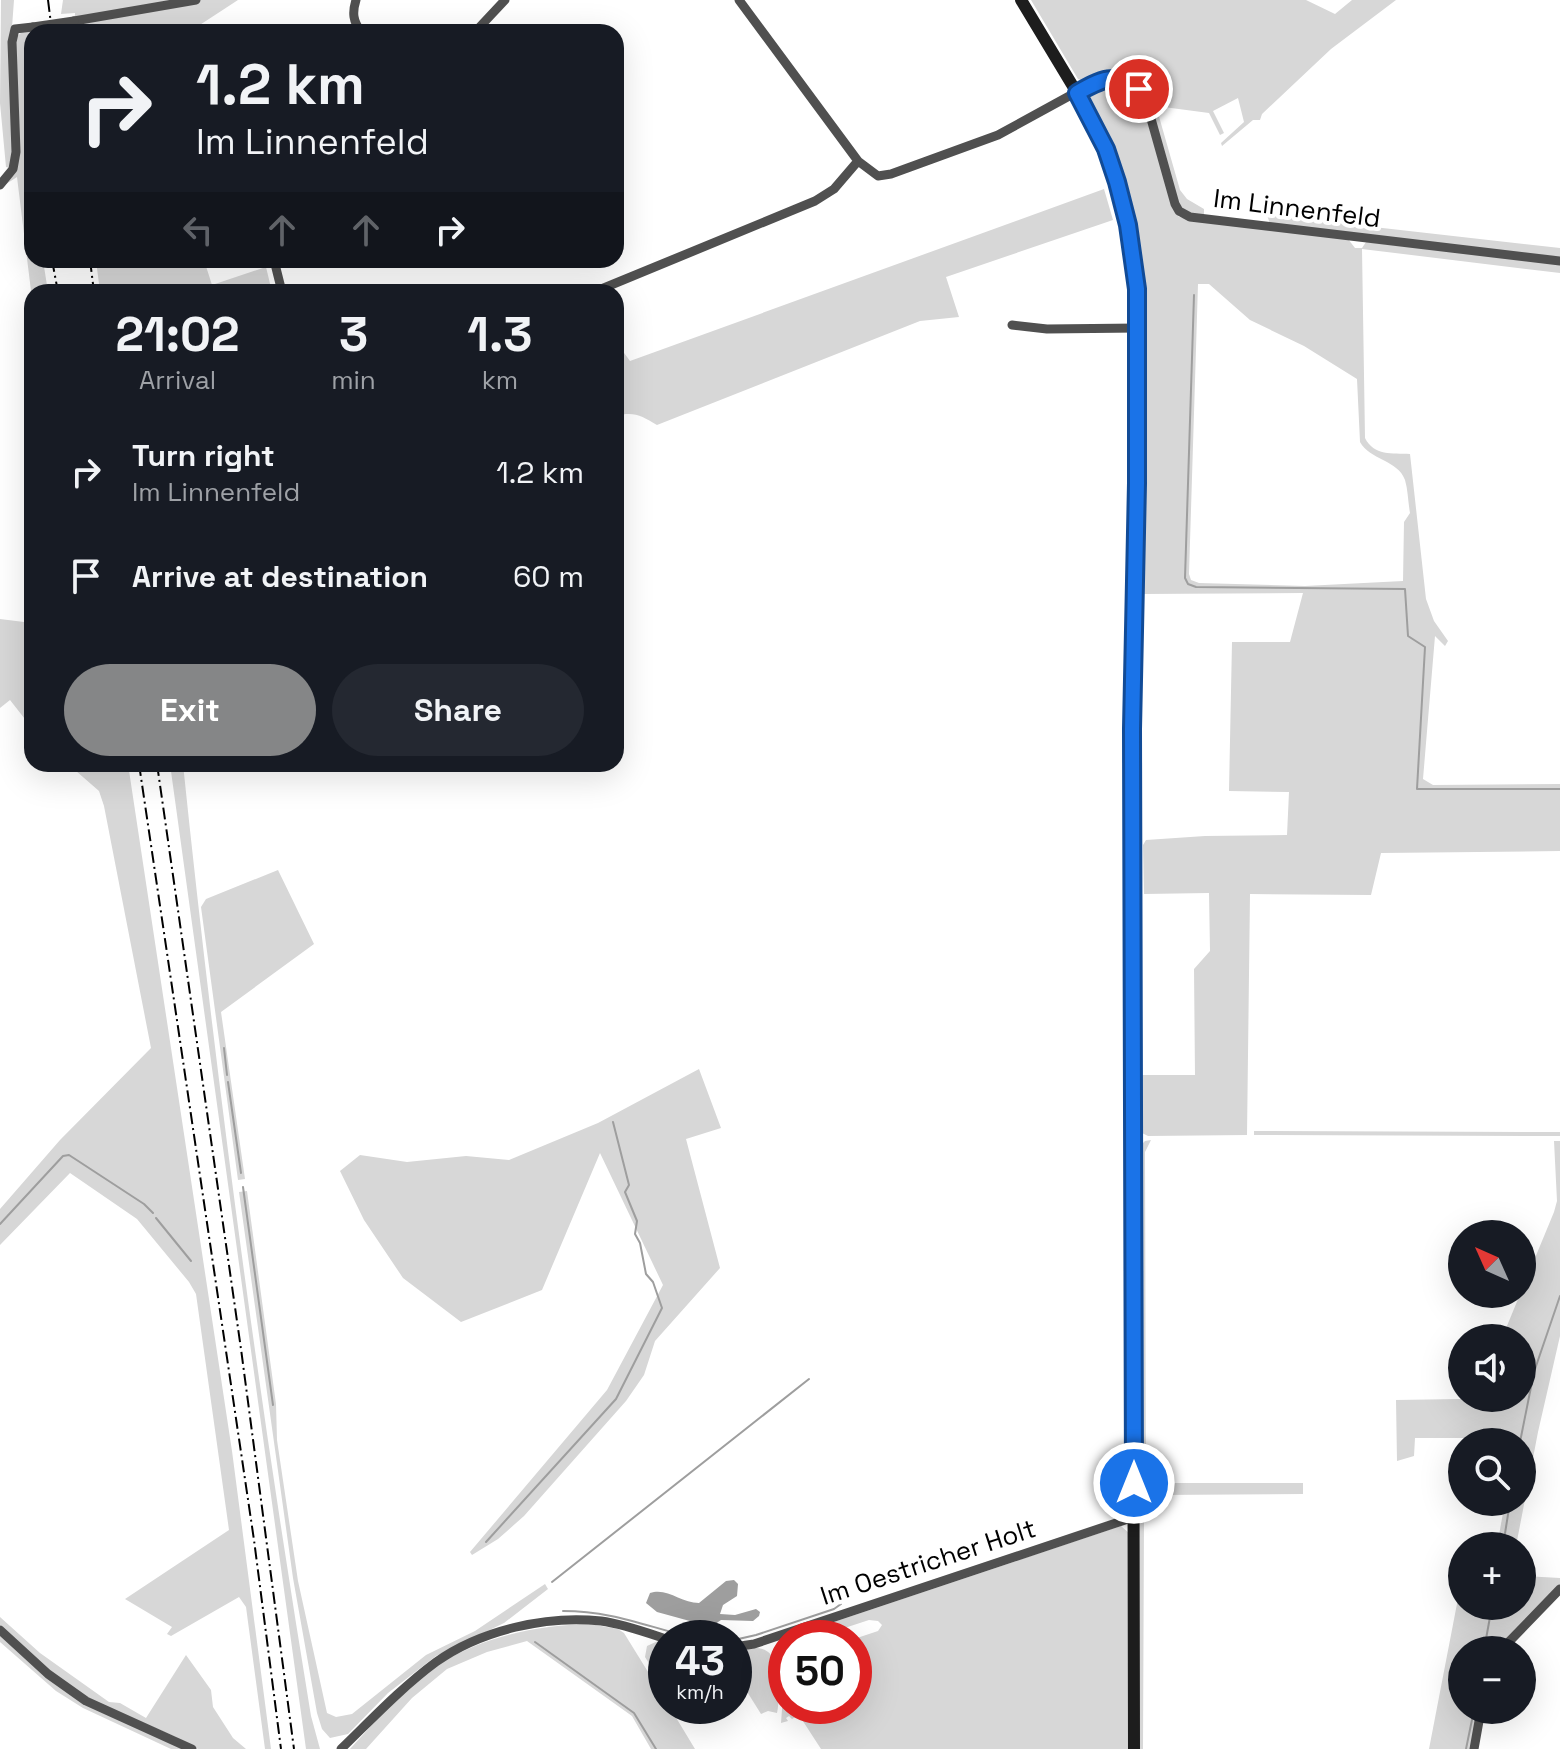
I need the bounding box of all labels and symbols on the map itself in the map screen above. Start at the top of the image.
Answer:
pin [1105,55,1173,123]
street label: Im Linnenfeld [1211,181,1383,235]
north arrow [1448,1220,1536,1308]
position arrow [1092,1441,1176,1525]
street label: Im Oestricher Holt [816,1511,1040,1613]
speed limit sign: 50 [768,1620,872,1724]

